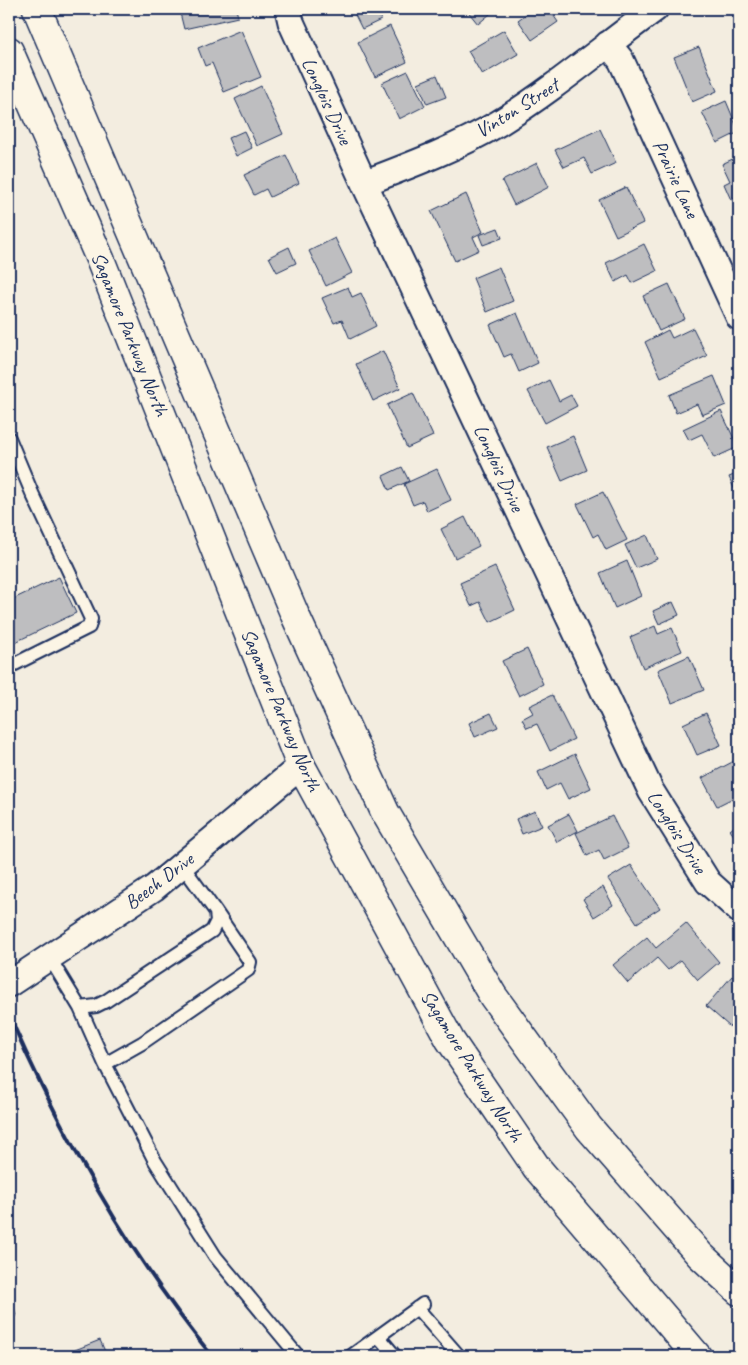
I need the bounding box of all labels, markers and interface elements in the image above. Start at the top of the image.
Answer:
street label: Longlois Drive [296,54,359,150]
street label: Vinton Street [471,71,566,143]
street label: Prairie Lane [647,136,706,223]
street label: Sagamore Parkway North [86,248,175,421]
street label: Longlois Drive [468,421,531,517]
street label: Sagamore Parkway North [235,625,327,797]
street label: Longlois Drive [642,786,713,879]
street label: Beech Drive [120,846,200,915]
street label: Sagamore Parkway North [415,985,530,1148]

